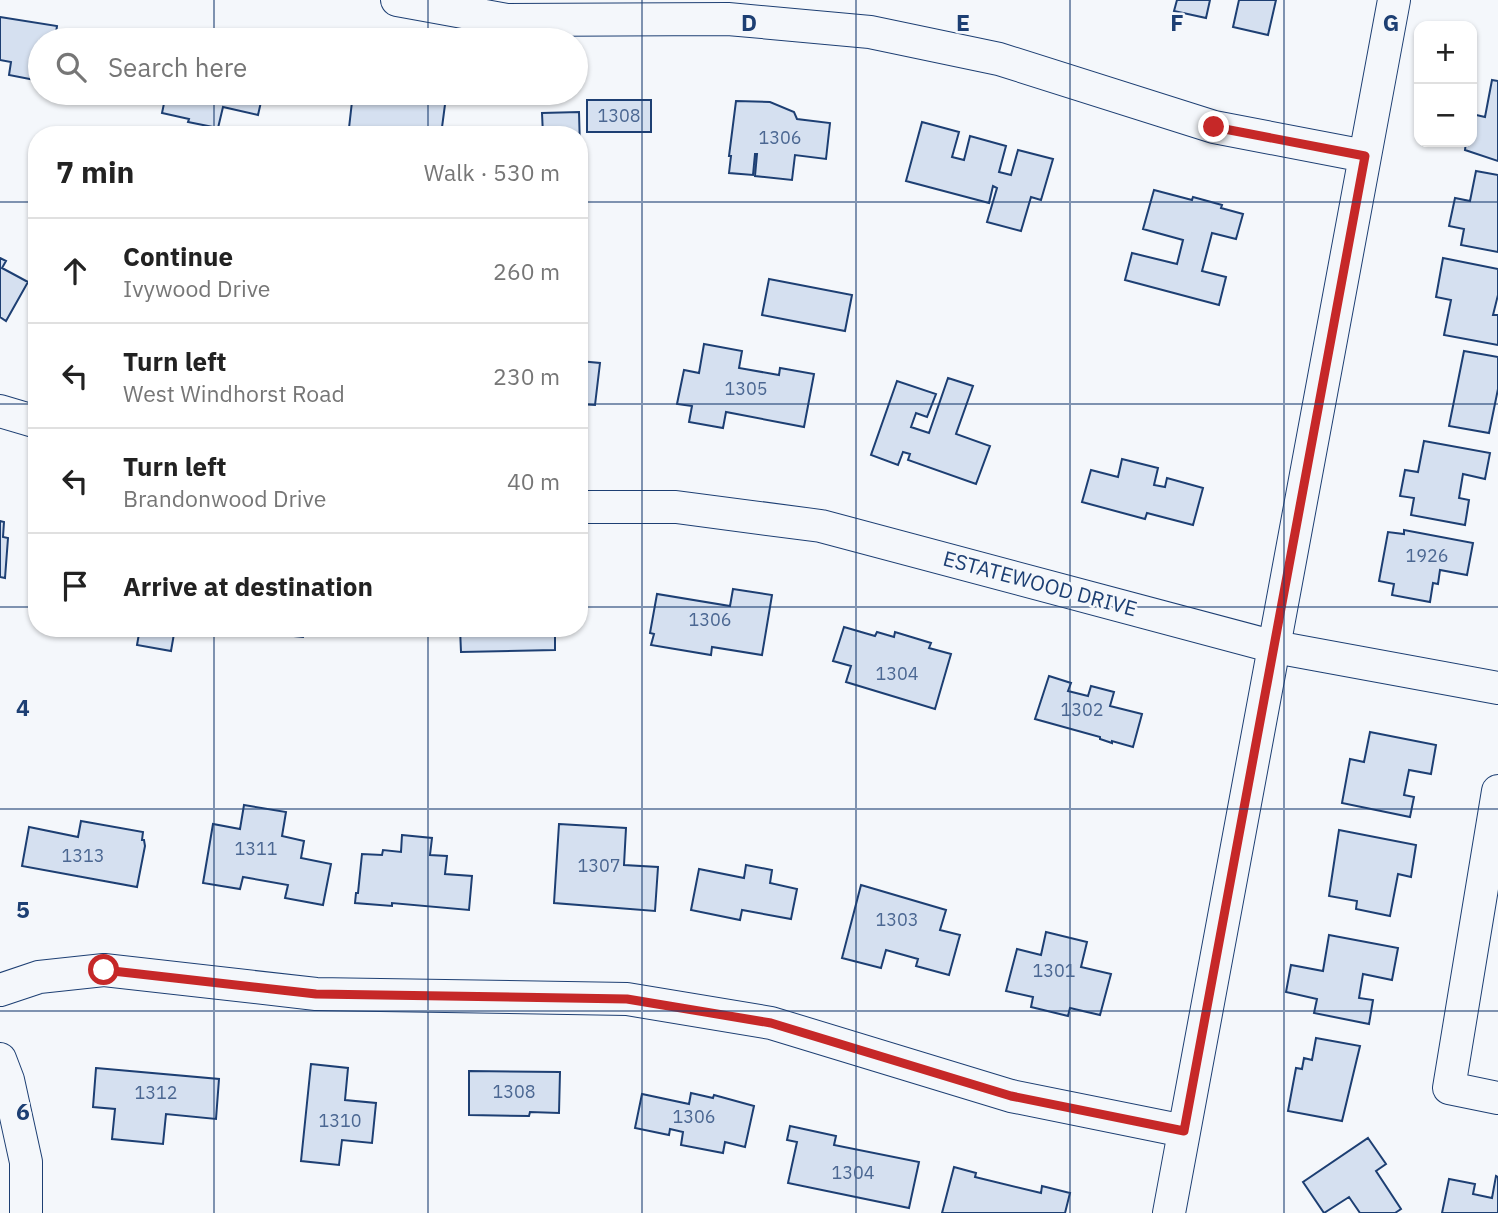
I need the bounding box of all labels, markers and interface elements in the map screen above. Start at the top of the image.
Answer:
text: D [741,7,757,37]
text: E [956,7,970,37]
text: F [1170,7,1184,37]
text: G [1383,7,1399,37]
map controls [1414,21,1477,147]
button: + [1414,21,1477,84]
search box [28,28,588,105]
icon: search [52,48,90,86]
text: Search here [108,50,247,84]
button: − [1414,84,1477,147]
house number: 1308 [597,104,641,127]
route end [1198,111,1229,142]
house number: 1306 [758,126,802,149]
text: 7 min [56,152,134,191]
text: Walk · 530 m [424,157,560,187]
text: Continue [123,239,233,273]
icon: ahead [56,252,94,290]
text: 260 m [493,256,560,286]
text: Ivywood Drive [123,273,270,303]
text: Turn left [123,344,226,378]
icon: left [56,357,94,395]
text: 230 m [493,361,560,391]
house number: 1305 [724,377,768,400]
text: West Windhorst Road [123,378,345,408]
text: Turn left [123,449,226,483]
icon: left [56,462,94,500]
text: 40 m [507,466,560,496]
text: Brandonwood Drive [123,483,326,513]
street label: ESTATEWOOD DRIVE [940,544,1140,622]
house number: 1926 [1405,544,1449,567]
icon: arrive [56,567,94,605]
text: Arrive at destination [123,569,373,603]
house number: 1306 [688,608,732,631]
house number: 1304 [875,662,919,685]
text: 4 [16,692,30,722]
house number: 1302 [1060,698,1104,721]
house number: 1311 [234,837,278,860]
house number: 1313 [61,844,105,867]
house number: 1307 [577,854,621,877]
text: 5 [16,894,30,924]
house number: 1303 [875,908,919,931]
route start [88,954,119,985]
house number: 1301 [1032,959,1076,982]
house number: 1308 [492,1080,536,1103]
house number: 1312 [134,1081,178,1104]
text: 6 [16,1096,30,1126]
house number: 1306 [672,1105,716,1128]
house number: 1310 [318,1109,362,1132]
house number: 1304 [831,1161,875,1184]

